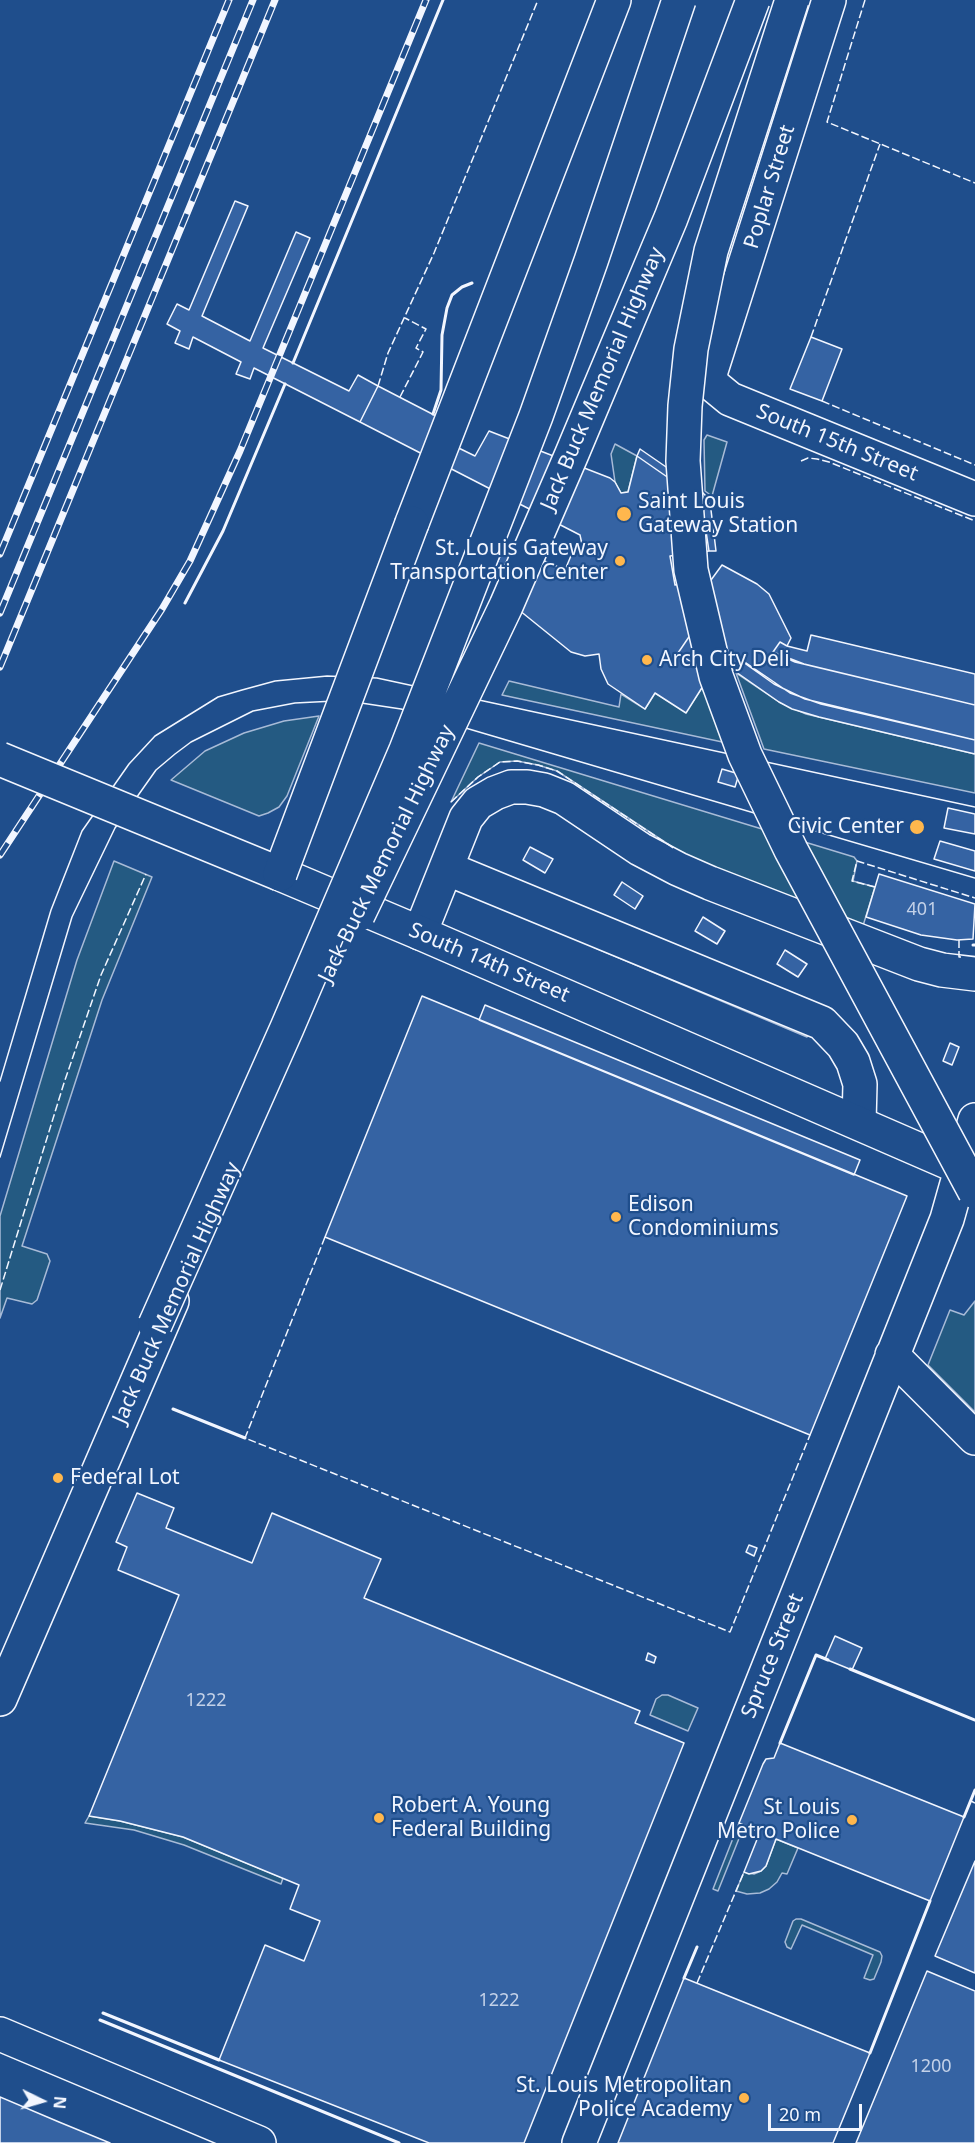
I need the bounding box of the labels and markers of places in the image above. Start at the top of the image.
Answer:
place label: Saint Louis Gateway Station [638,489,798,539]
marker: Saint Louis Gateway Station [615,505,633,523]
place label: St. Louis Gateway Transportation Center [390,536,608,586]
marker: St. Louis Gateway Transportation Center [613,554,627,568]
place label: Arch City Deli [659,647,790,673]
marker: Arch City Deli [640,653,654,667]
place label: Civic Center [787,814,904,840]
marker: Civic Center [908,818,926,836]
place label: Edison Condominiums [628,1192,779,1242]
marker: Edison Condominiums [609,1210,623,1224]
place label: Federal Lot [70,1465,180,1491]
marker: Federal Lot [51,1471,65,1485]
place label: Robert A. Young Federal Building [391,1793,551,1843]
place label: St Louis Metro Police [717,1795,840,1845]
marker: Robert A. Young Federal Building [372,1811,386,1825]
marker: St Louis Metro Police [845,1813,859,1827]
place label: St. Louis Metropolitan Police Academy [516,2073,732,2123]
marker: St. Louis Metropolitan Police Academy [737,2091,751,2105]

